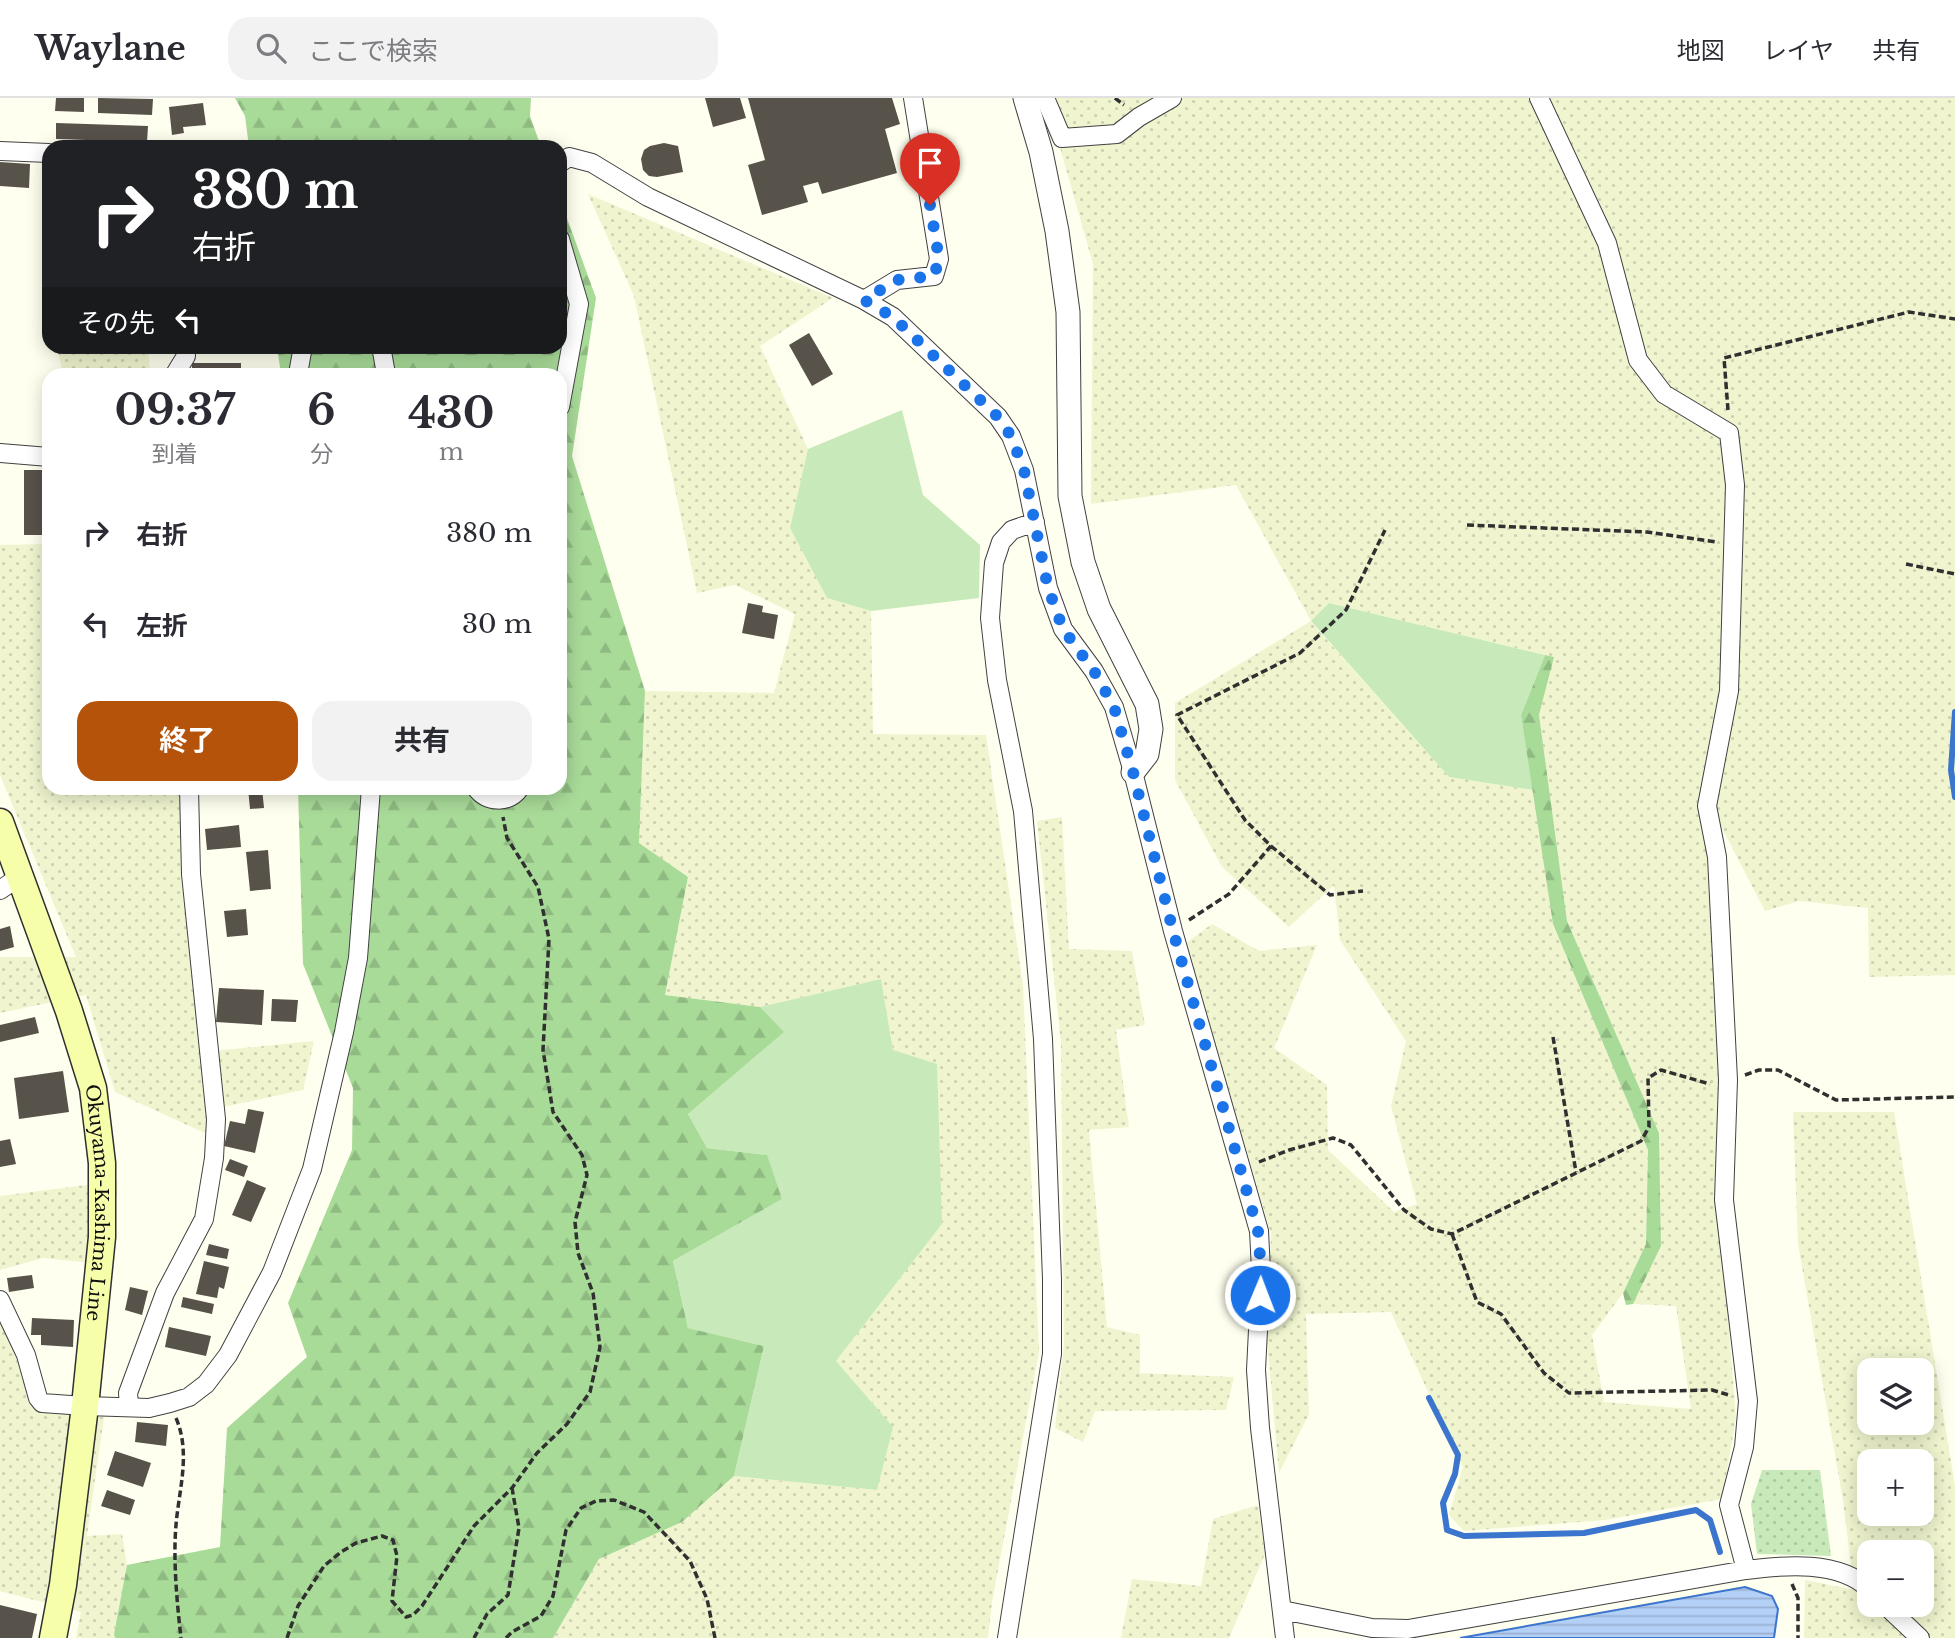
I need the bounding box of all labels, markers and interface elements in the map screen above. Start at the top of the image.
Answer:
search box [228,17,718,80]
text: Waylane [35,28,186,69]
icon: search [252,29,290,67]
text: ここで検索 [308,35,438,67]
text: 地図 [1677,36,1725,65]
text: レイヤ [1763,36,1834,65]
text: 共有 [1872,36,1920,65]
pin [900,133,960,205]
icon: arrive [911,144,949,182]
text: 380 m [192,160,359,221]
icon: right [77,168,168,259]
text: 右折 [192,227,256,267]
icon: left [169,301,207,339]
text: その先 [77,307,155,339]
text: 09:37 [114,384,235,436]
text: 6 [307,384,336,436]
text: 430 [408,387,495,439]
text: m [439,438,464,466]
text: 到着 [152,440,198,468]
text: 分 [310,440,333,468]
icon: right [77,514,115,552]
text: 380 m [446,517,532,549]
text: 右折 [136,519,188,551]
icon: left [77,605,115,643]
text: 30 m [462,608,532,640]
text: 左折 [136,610,188,642]
button: 終了 [77,701,298,781]
button: 共有 [312,701,532,781]
street label: Okuyama-Kashima Line [81,1083,114,1322]
position arrow [1223,1258,1297,1332]
map controls [1857,1358,1934,1617]
button: layers [1857,1358,1934,1435]
button: + [1857,1449,1934,1526]
button: − [1857,1540,1934,1617]

